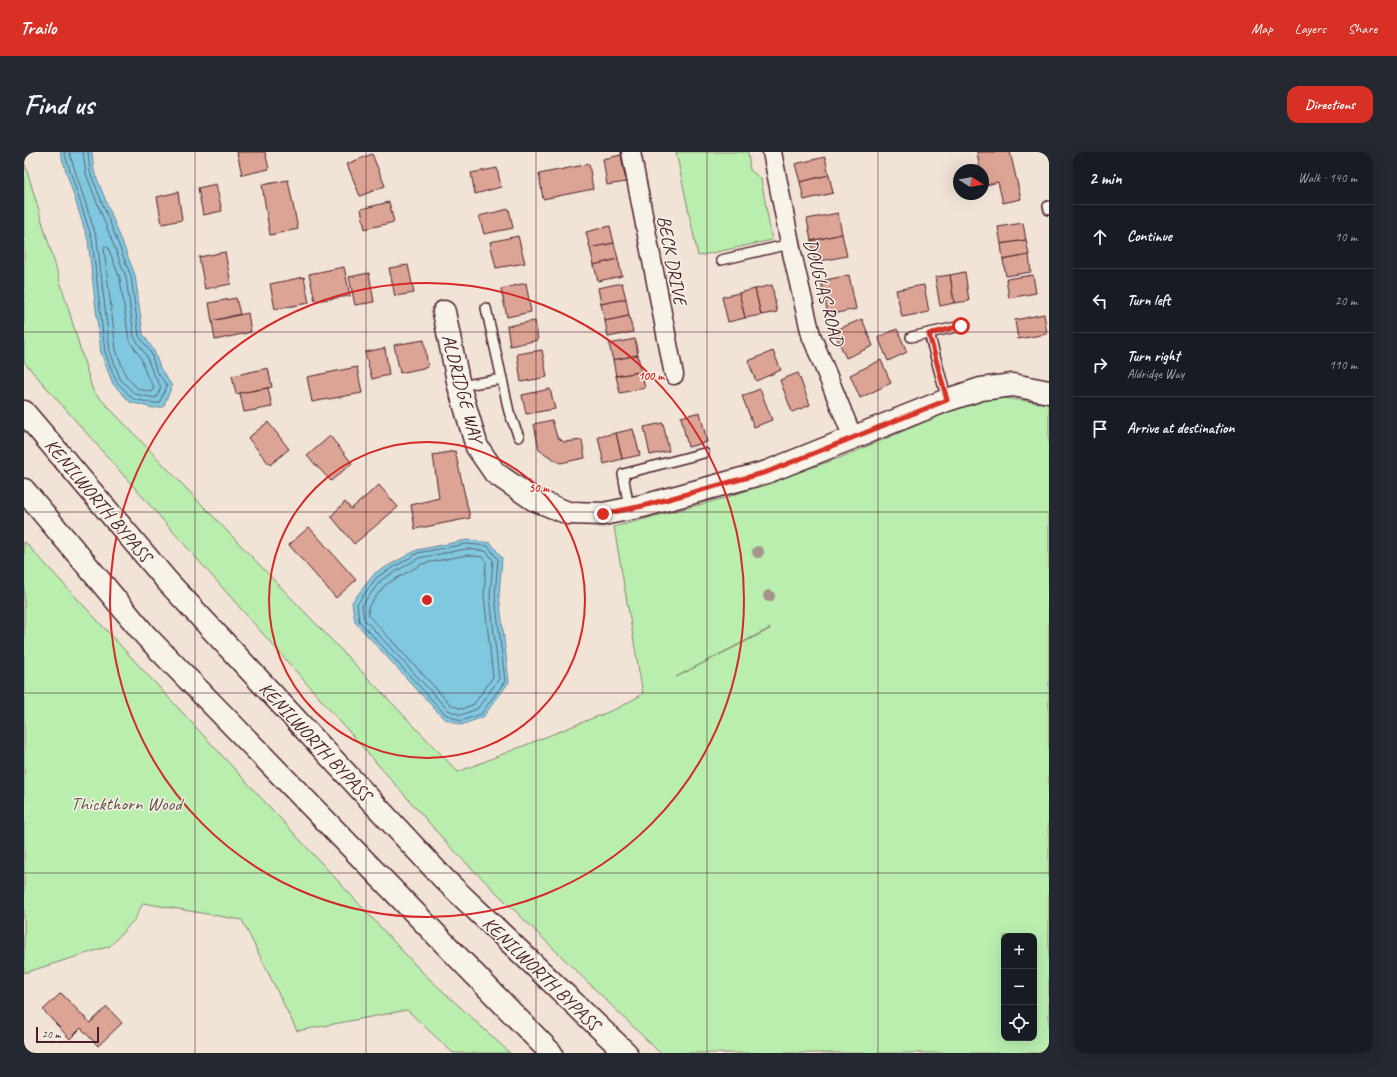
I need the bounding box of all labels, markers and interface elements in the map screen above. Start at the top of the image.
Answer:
text: Trailo [20,16,56,40]
text: Map [1251,20,1273,37]
text: Layers [1295,20,1326,37]
text: Share [1348,20,1377,37]
button: Directions [1287,86,1373,123]
text: Find us [24,87,94,122]
north arrow [953,164,989,200]
text: 2 min [1089,168,1122,189]
text: Walk · 140 m [1298,170,1357,186]
street label: BECK DRIVE [652,214,693,309]
icon: ahead [1089,226,1111,248]
text: Continue [1127,227,1172,246]
text: 10 m [1335,229,1357,245]
street label: DOUGLAS ROAD [798,236,850,350]
icon: left [1089,290,1111,312]
text: Turn left [1127,291,1170,310]
text: 20 m [1335,293,1357,309]
route start [952,317,970,335]
street label: ALDRIDGE WAY [436,332,489,448]
text: Turn right [1127,347,1180,366]
icon: right [1089,354,1111,376]
text: 110 m [1329,357,1357,373]
text: Aldridge Way [1127,366,1184,382]
text: 100 m [638,368,665,384]
icon: arrive [1089,418,1111,440]
text: Arrive at destination [1127,419,1234,438]
street label: KENILWORTH BYPASS [39,434,159,570]
text: 50 m [529,480,550,496]
route end [594,505,612,523]
centre of rings [420,593,434,607]
street label: KENILWORTH BYPASS [254,677,379,808]
park label: Thickthorn Wood [70,792,185,816]
street label: KENILWORTH BYPASS [477,911,607,1038]
map controls [1001,933,1037,1041]
button: + [1001,933,1037,969]
button: − [1001,969,1037,1005]
button: locate [1001,1005,1037,1041]
scale bar [36,1025,99,1044]
text: 20 m [42,1027,61,1041]

